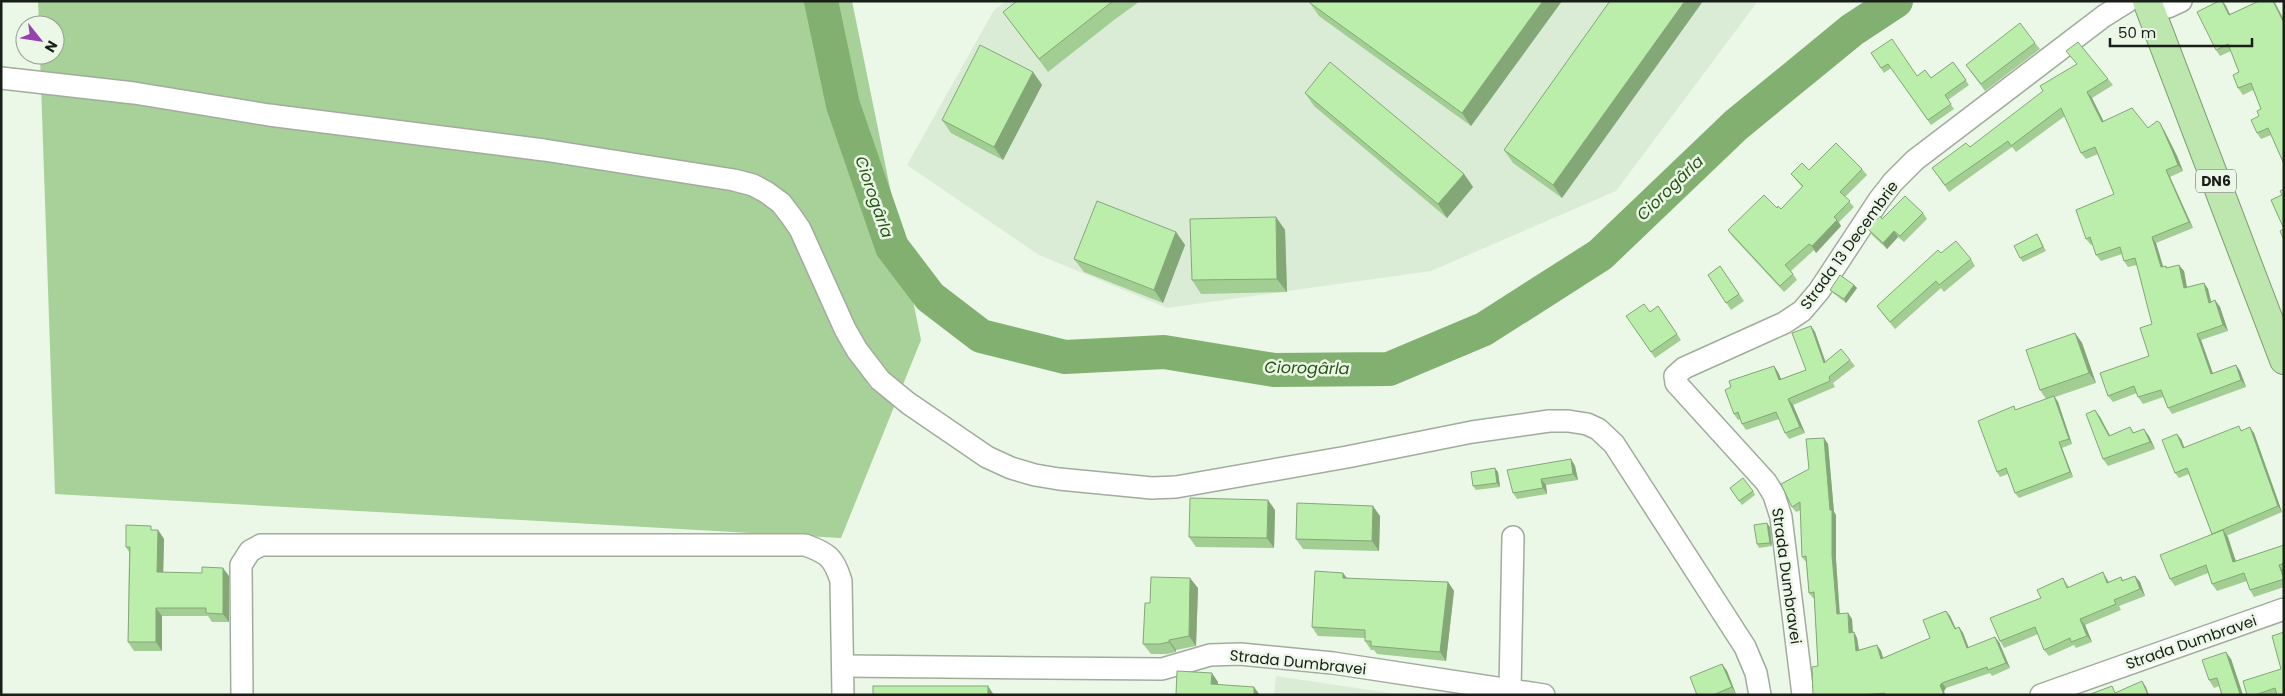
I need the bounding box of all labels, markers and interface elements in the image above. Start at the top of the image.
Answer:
north arrow [15,15,65,65]
scale bar [2110,15,2252,47]
text: 50 m [2118,22,2156,43]
text: N [40,37,63,56]
water label: Ciorogârla [1631,150,1709,226]
water label: Ciorogârla [849,153,899,241]
road number: DN6 [2196,170,2236,192]
street label: Strada 13 Decembrie [1795,176,1903,314]
water label: Ciorogârla [1264,356,1350,380]
street label: Strada Dumbravei [1767,507,1807,645]
street label: Strada Dumbravei [2123,610,2259,674]
street label: Strada Dumbravei [1229,644,1367,680]

